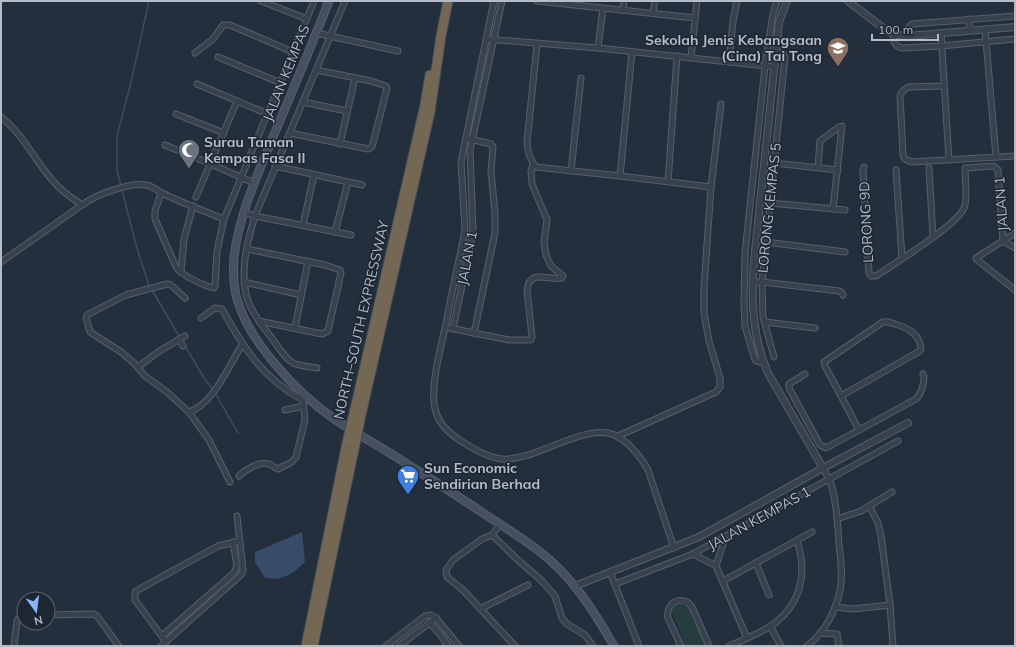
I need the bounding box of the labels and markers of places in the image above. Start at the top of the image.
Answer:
place label: Sekolah Jenis Kebangsaan (Cina) Tai Tong [645,31,822,65]
school or university icon: Sekolah Jenis Kebangsaan (Cina) Tai Tong [825,35,851,68]
place label: Surau Taman Kempas Fasa II [204,133,306,167]
mosque icon: Surau Taman Kempas Fasa II [176,137,202,170]
place label: Sun Economic Sendirian Berhad [424,459,540,493]
supermarket icon: Sun Economic Sendirian Berhad [395,463,421,496]

